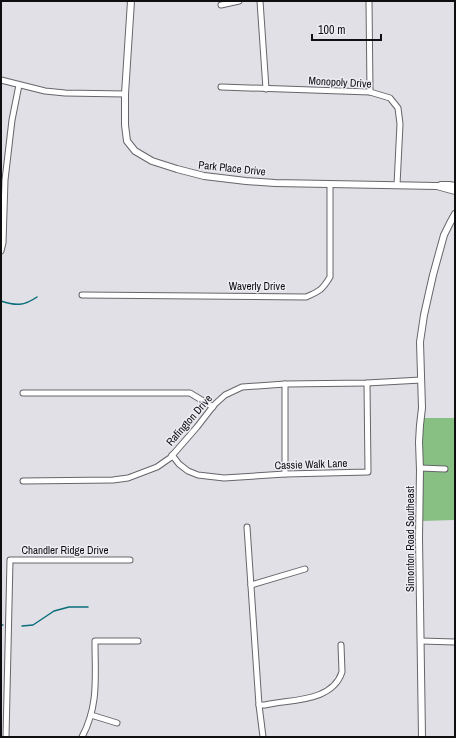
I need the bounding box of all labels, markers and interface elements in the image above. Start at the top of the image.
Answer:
scale bar [312,16,381,42]
text: 100 m [318,22,345,38]
street label: Monopoly Drive [308,73,372,91]
street label: Park Place Drive [198,158,266,178]
street label: Waverly Drive [229,279,285,293]
street label: Rafington Drive [163,392,215,448]
street label: Cassie Walk Lane [274,456,348,472]
street label: Simonton Road Southeast [403,486,417,592]
street label: Chandler Ridge Drive [21,543,109,557]

